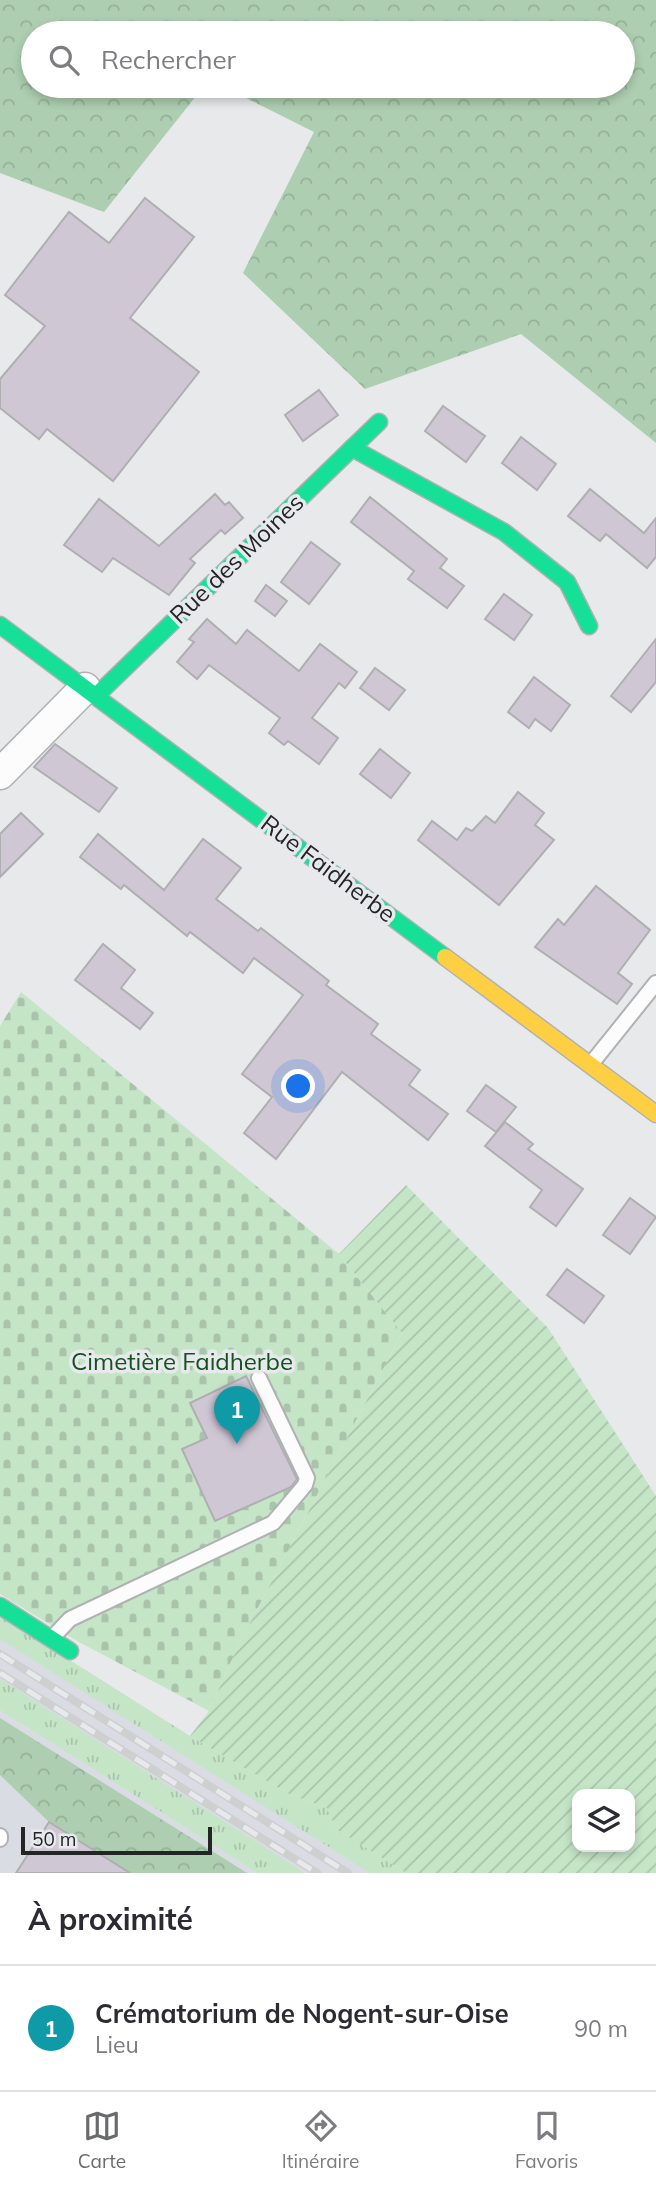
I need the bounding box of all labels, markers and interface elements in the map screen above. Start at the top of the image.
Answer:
search box [21,21,635,98]
icon: search [45,41,83,79]
text: Rechercher [101,43,236,76]
street label: Rue des Moines [163,487,309,630]
street label: Rue Faidherbe [255,808,402,929]
your location [281,1069,315,1103]
park label: Cimetière Faidherbe [71,1346,293,1376]
pin: 1 [214,1386,260,1444]
map controls [572,1789,635,1852]
button: layers [572,1789,635,1852]
scale bar [21,1824,212,1856]
text: 50 m [32,1827,76,1851]
text: À proximité [28,1900,193,1938]
text: Crématorium de Nogent-sur-Oise [95,1997,509,2030]
text: 1 [44,2014,58,2043]
text: 90 m [574,2014,628,2043]
text: Lieu [95,2030,139,2059]
tab: Carte [78,2107,126,2173]
tab: Itinéraire [282,2107,359,2173]
tab: Favoris [515,2107,578,2173]

